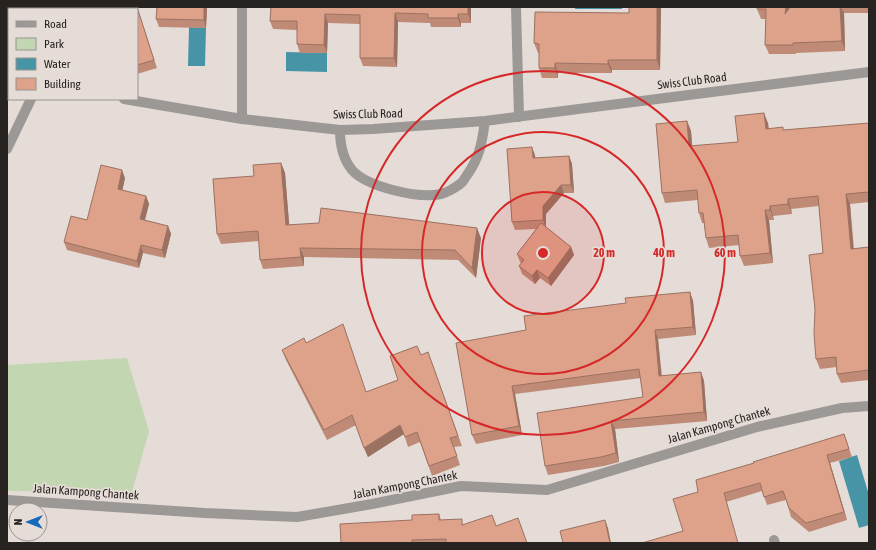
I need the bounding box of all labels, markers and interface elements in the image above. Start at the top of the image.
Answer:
legend [8,8,138,100]
text: Road [44,17,67,31]
text: Park [44,37,65,51]
text: Water [44,57,71,71]
street label: Swiss Club Road [657,70,727,92]
text: Building [44,77,82,91]
street label: Swiss Club Road [333,106,403,122]
centre of rings [536,246,550,260]
text: 20 m [593,246,615,260]
text: 40 m [652,246,675,260]
text: 60 m [714,246,736,260]
street label: Jalan Kampong Chantek [666,403,773,446]
street label: Jalan Kampong Chantek [352,468,459,502]
street label: Jalan Kampong Chantek [33,481,140,503]
north arrow [8,502,48,542]
text: N [12,519,24,525]

